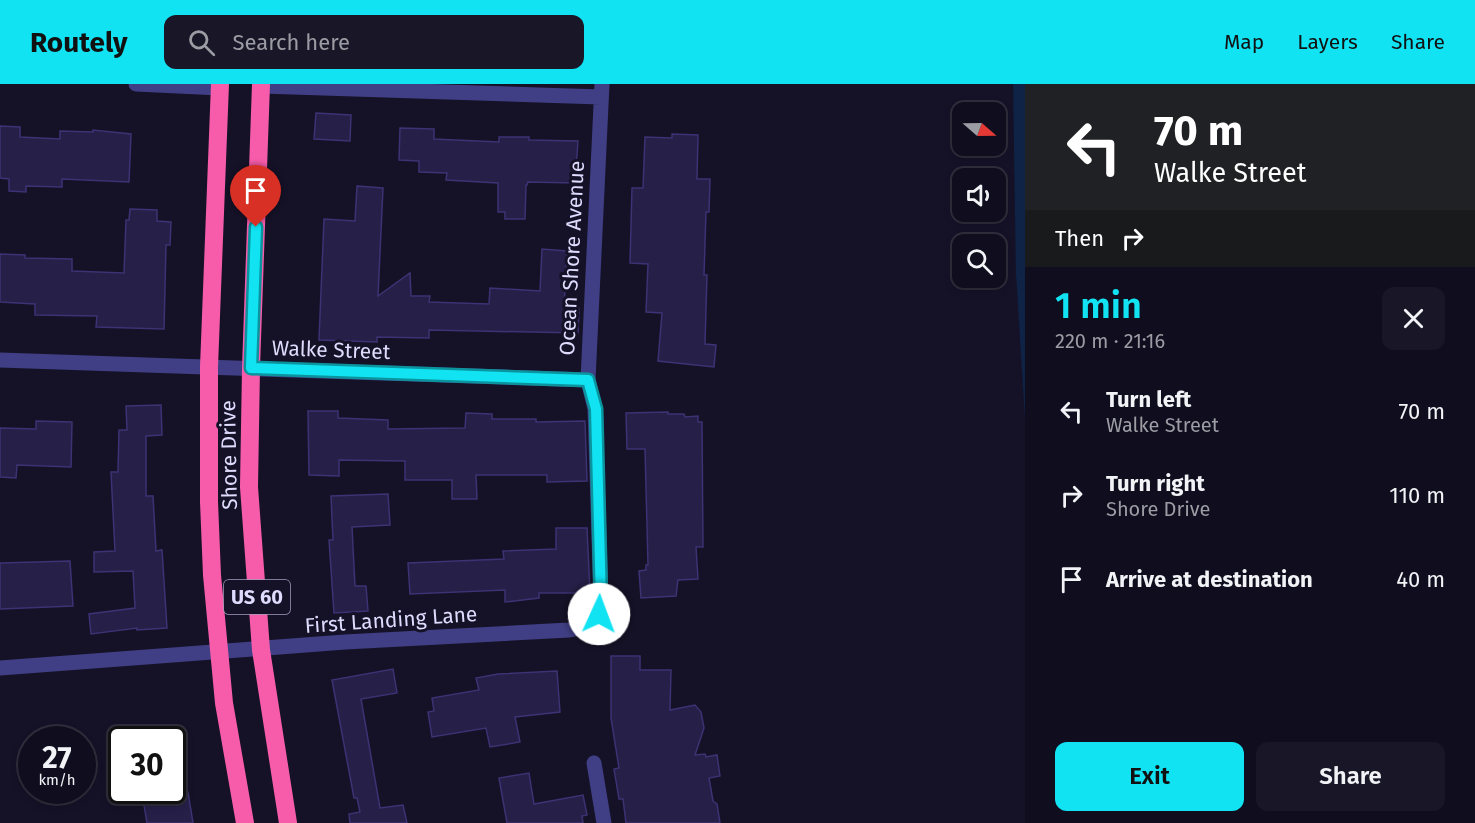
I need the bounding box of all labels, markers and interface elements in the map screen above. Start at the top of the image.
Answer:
search box [164,15,584,69]
text: Routely [30,26,128,59]
icon: search [185,26,218,59]
text: Search here [233,29,350,56]
text: Map [1224,29,1264,55]
text: Layers [1297,29,1358,55]
text: Share [1391,29,1445,55]
north arrow [952,102,1006,156]
map controls [952,102,1006,288]
text: 70 m [1154,106,1243,156]
icon: left [1055,108,1133,186]
text: Walke Street [1154,157,1307,189]
street label: Ocean Shore Avenue [554,160,590,356]
pin [230,165,281,227]
button: sound [952,168,1006,222]
icon: arrive [239,174,272,207]
icon: right [1116,222,1149,255]
text: Then [1055,225,1104,252]
button: search [952,234,1006,288]
text: 1 min [1055,284,1142,328]
button: close [1382,287,1445,350]
text: 220 m · 21:16 [1055,329,1165,353]
street label: Walke Street [271,335,391,365]
text: Turn left [1106,386,1191,413]
icon: left [1055,395,1088,428]
text: 70 m [1399,398,1445,425]
street label: Shore Drive [215,400,243,510]
text: Walke Street [1106,413,1219,437]
text: Turn right [1106,470,1205,497]
icon: right [1055,479,1088,512]
text: 110 m [1389,482,1445,509]
text: Shore Drive [1106,497,1211,521]
icon: arrive [1055,563,1088,596]
text: Arrive at destination [1106,566,1313,593]
text: 40 m [1396,566,1445,593]
road number: US 60 [224,580,290,614]
position arrow [567,582,631,646]
street label: First Landing Lane [304,601,478,639]
speed limit sign: 30 [108,726,186,804]
text: 27 [42,740,72,776]
button: Exit [1055,742,1244,811]
button: Share [1256,742,1445,811]
text: km/h [38,771,76,789]

